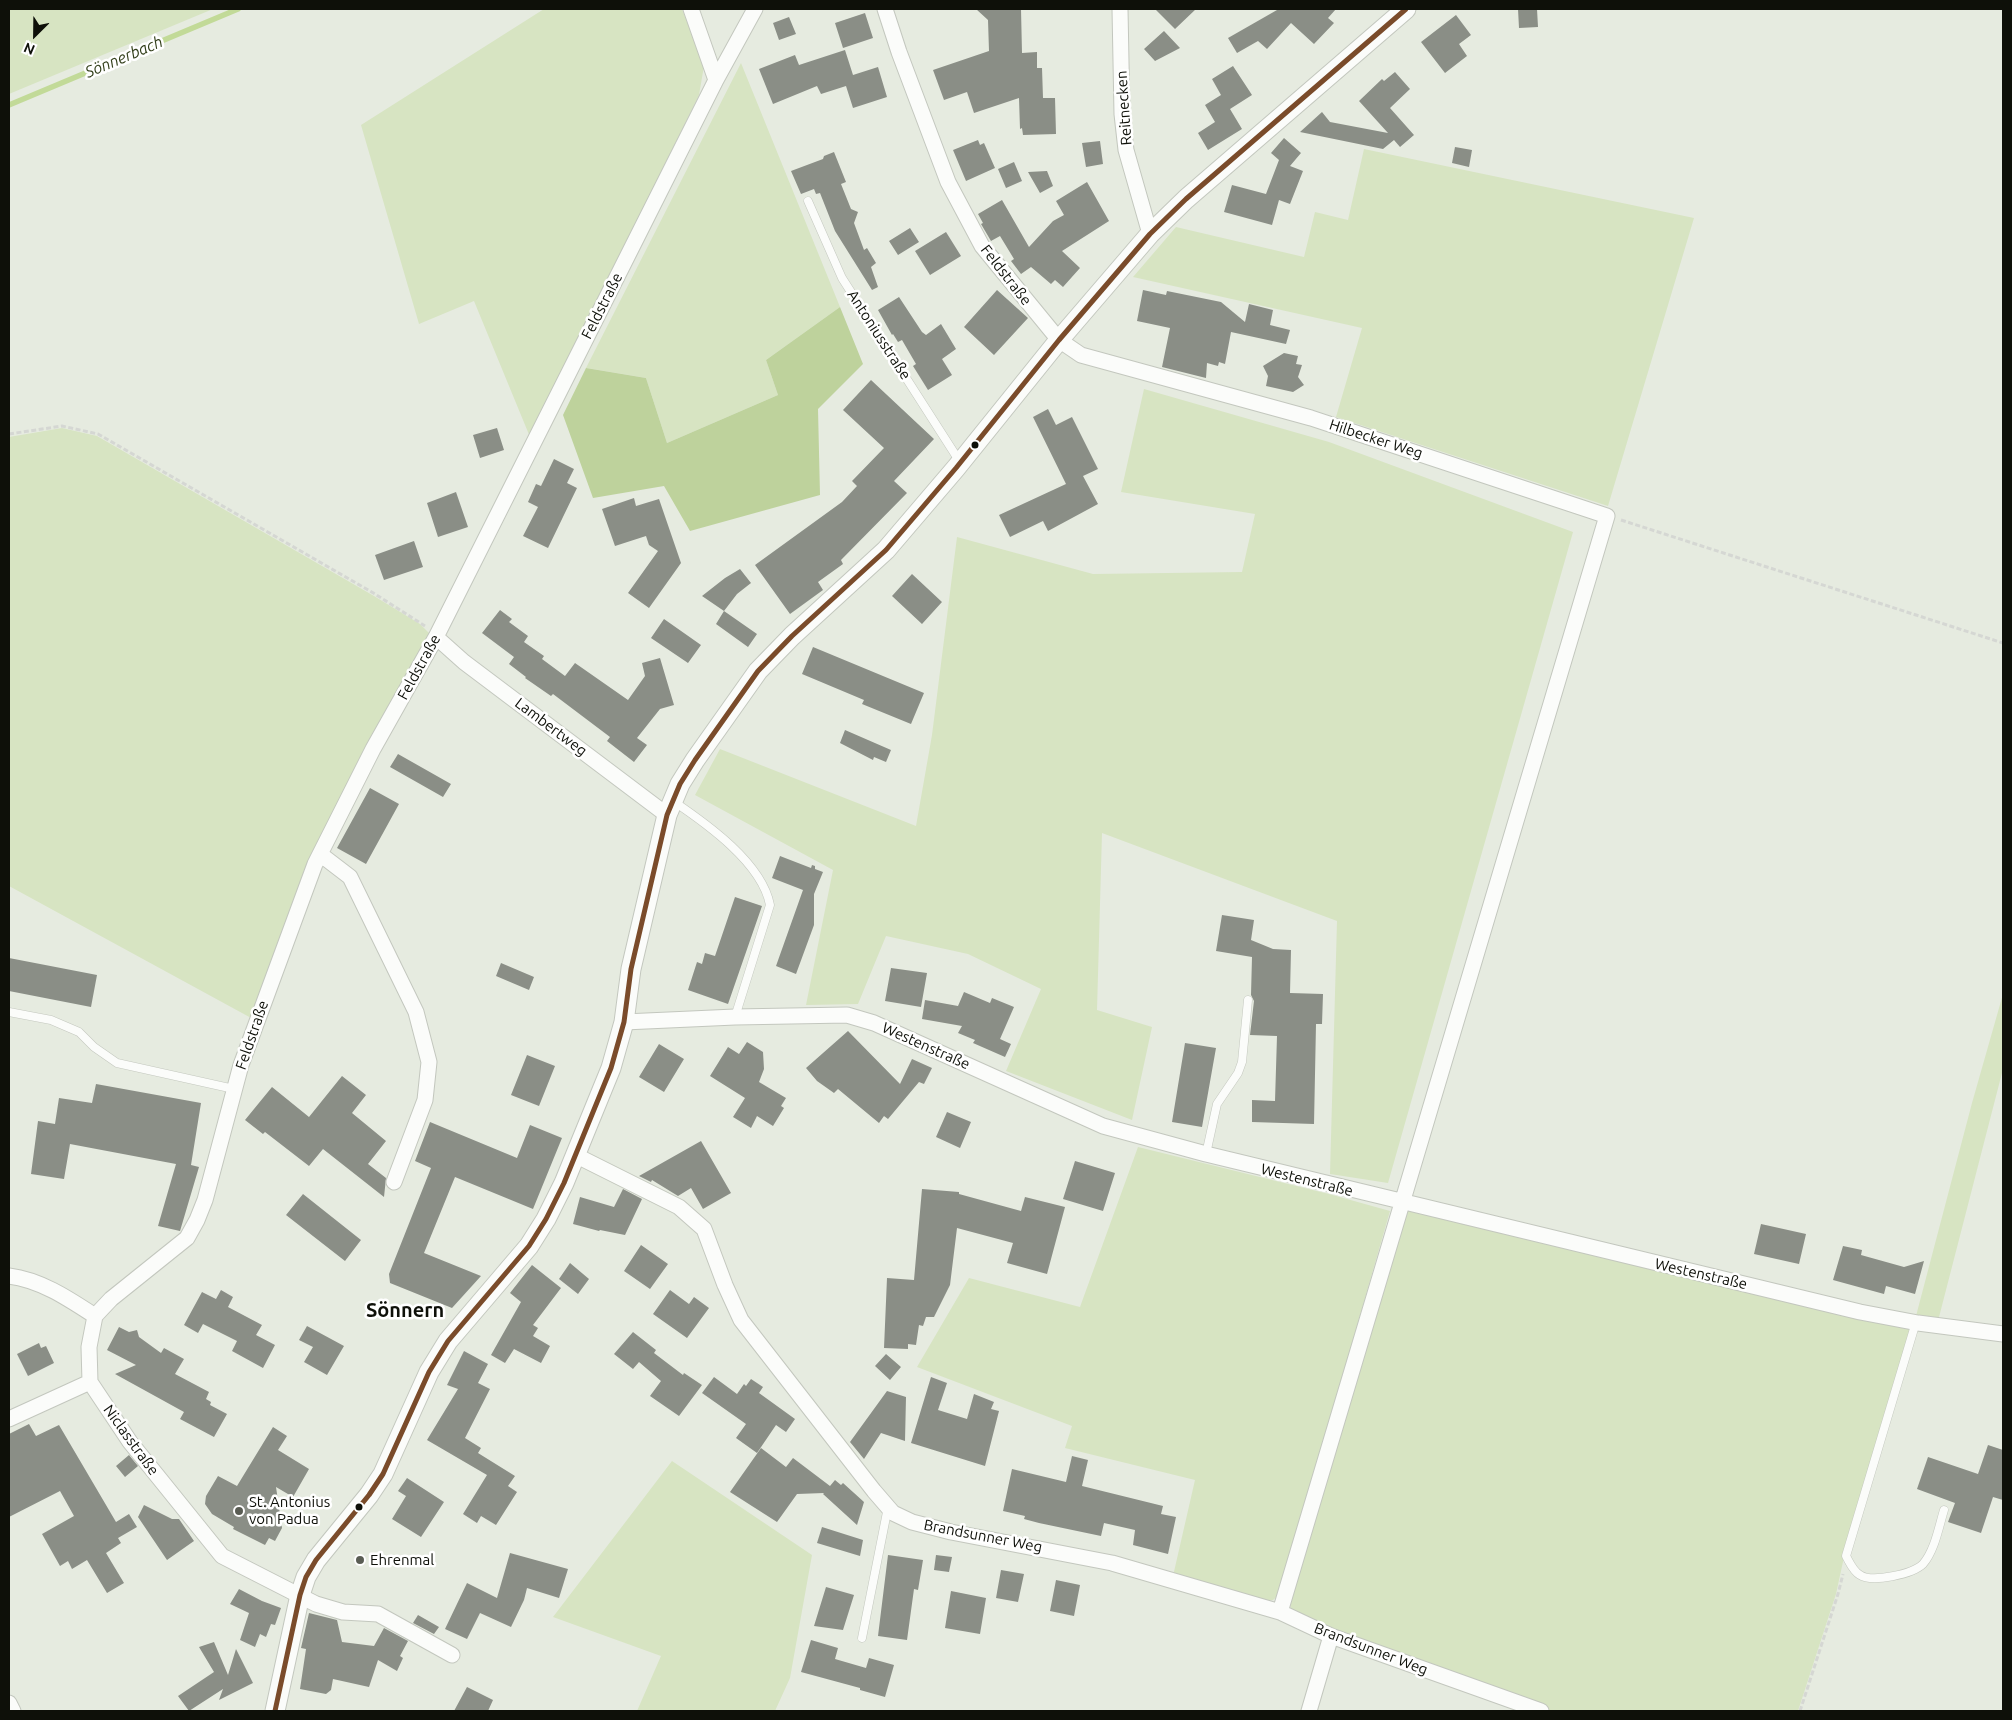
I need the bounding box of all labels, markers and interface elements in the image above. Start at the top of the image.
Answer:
north arrow [10,10,60,60]
water label: Sönnerbach [82,32,166,82]
text: N [21,39,37,58]
street label: Reitnecken [1112,70,1136,146]
street label: Feldstraße [977,241,1035,309]
street label: Feldstraße [578,270,626,342]
street label: Antoniusstraße [843,287,915,383]
street label: Hilbecker Weg [1327,415,1425,463]
unlabelled marker [970,440,980,450]
street label: Feldstraße [394,631,444,703]
street label: Lambertweg [511,694,591,760]
street label: Feldstraße [232,998,272,1072]
street label: Westenstraße [879,1019,973,1073]
street label: Westenstraße [1259,1160,1355,1200]
street label: Westenstraße [1653,1255,1749,1293]
district label: Sönnern [366,1298,444,1322]
street label: Niclasstraße [99,1401,163,1479]
place label: St. Antonius von Padua [249,1493,330,1528]
unlabelled marker [354,1502,364,1512]
marker: St. Antonius von Padua [233,1505,245,1517]
street label: Brandsunner Weg [922,1516,1044,1556]
place label: Ehrenmal [370,1551,434,1569]
marker: Ehrenmal [354,1554,366,1566]
street label: Brandsunner Weg [1312,1619,1430,1679]

